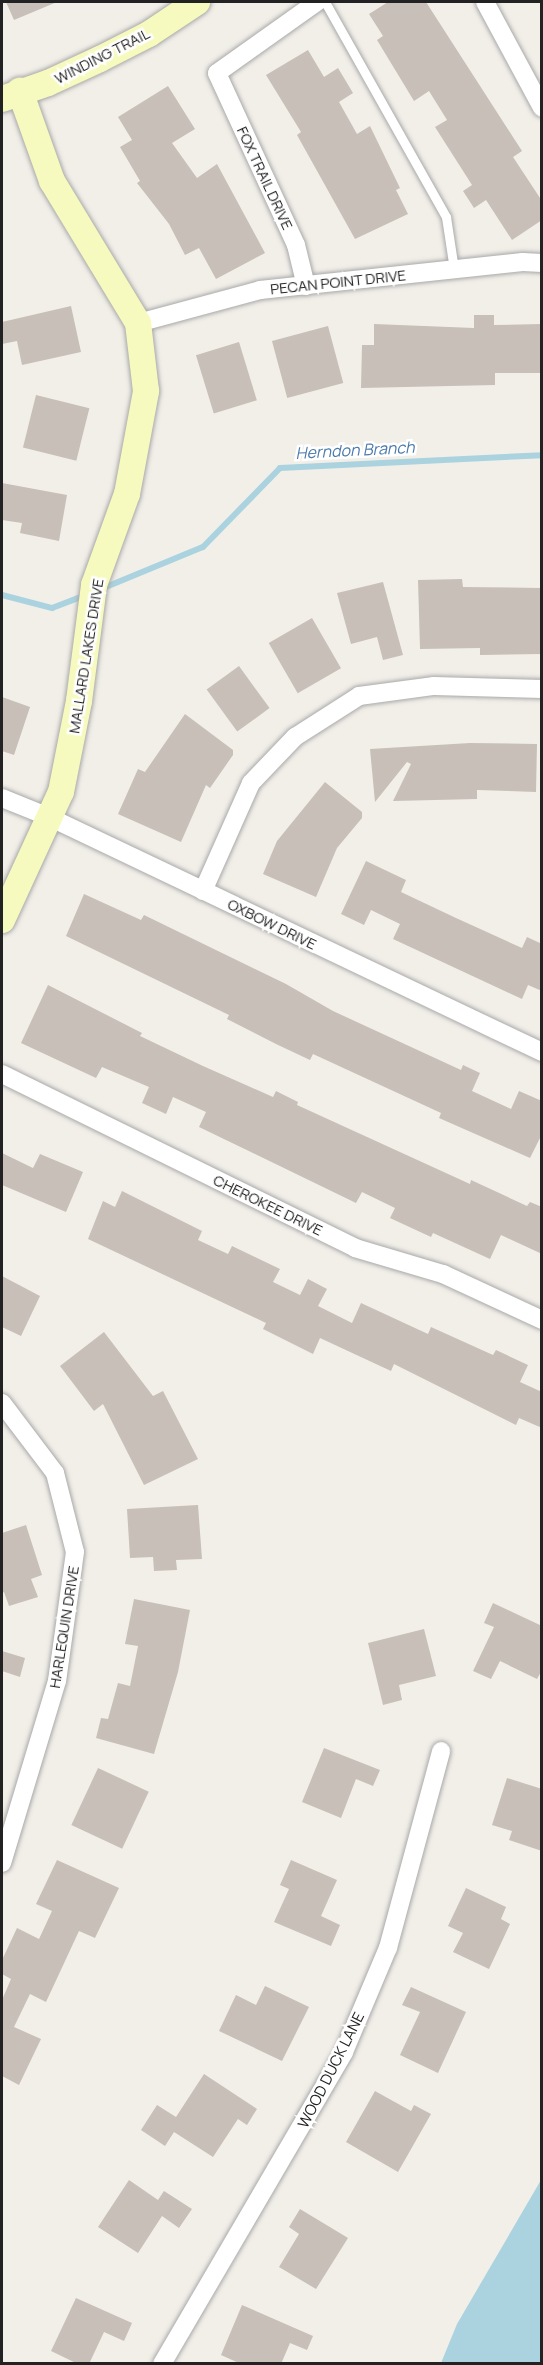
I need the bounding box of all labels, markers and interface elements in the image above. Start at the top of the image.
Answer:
street label: WINDING TRAIL [51,24,153,88]
street label: FOX TRAIL DRIVE [233,123,297,233]
street label: PECAN POINT DRIVE [269,266,407,298]
water label: Herndon Branch [295,437,415,463]
street label: MALLARD LAKES DRIVE [65,577,107,735]
street label: OXBOW DRIVE [225,895,319,953]
street label: CHEROKEE DRIVE [210,1171,326,1239]
street label: HARLEQUIN DRIVE [45,1564,83,1690]
street label: WOOD DUCK LANE [294,2009,368,2131]

